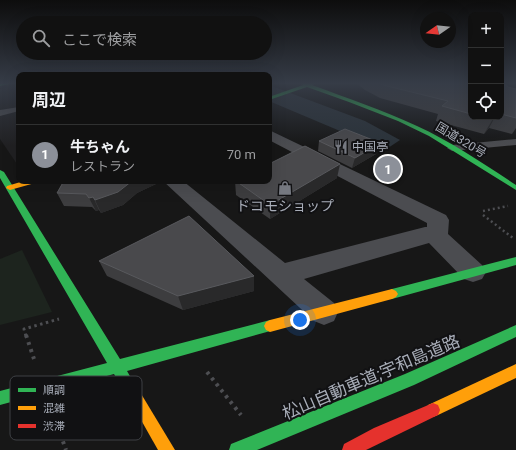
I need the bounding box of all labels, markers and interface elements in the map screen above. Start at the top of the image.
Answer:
north arrow [420,12,456,48]
map controls [468,12,504,120]
button: + [468,12,504,48]
search box [16,16,272,60]
icon: search [30,27,52,49]
text: ここで検索 [62,31,137,49]
button: − [468,48,504,84]
button: locate [468,84,504,120]
text: 周辺 [32,90,66,110]
street label: 国道320号 [433,120,489,160]
text: 牛ちゃん [70,138,130,156]
restaurant icon: 中国亭 [333,139,349,155]
place label: 中国亭 [352,140,388,154]
text: 1 [41,147,49,162]
text: 70 m [227,147,256,162]
pin: 1 [375,154,401,184]
text: レストラン [70,159,135,174]
shop icon: ドコモショップ [277,180,293,196]
place label: ドコモショップ [236,198,334,214]
your location [290,310,310,330]
street label: 松山自動車道;宇和島道路 [279,331,463,423]
legend [10,376,142,440]
text: 順調 [43,384,65,397]
text: 混雑 [43,402,65,415]
text: 渋滞 [43,420,65,433]

